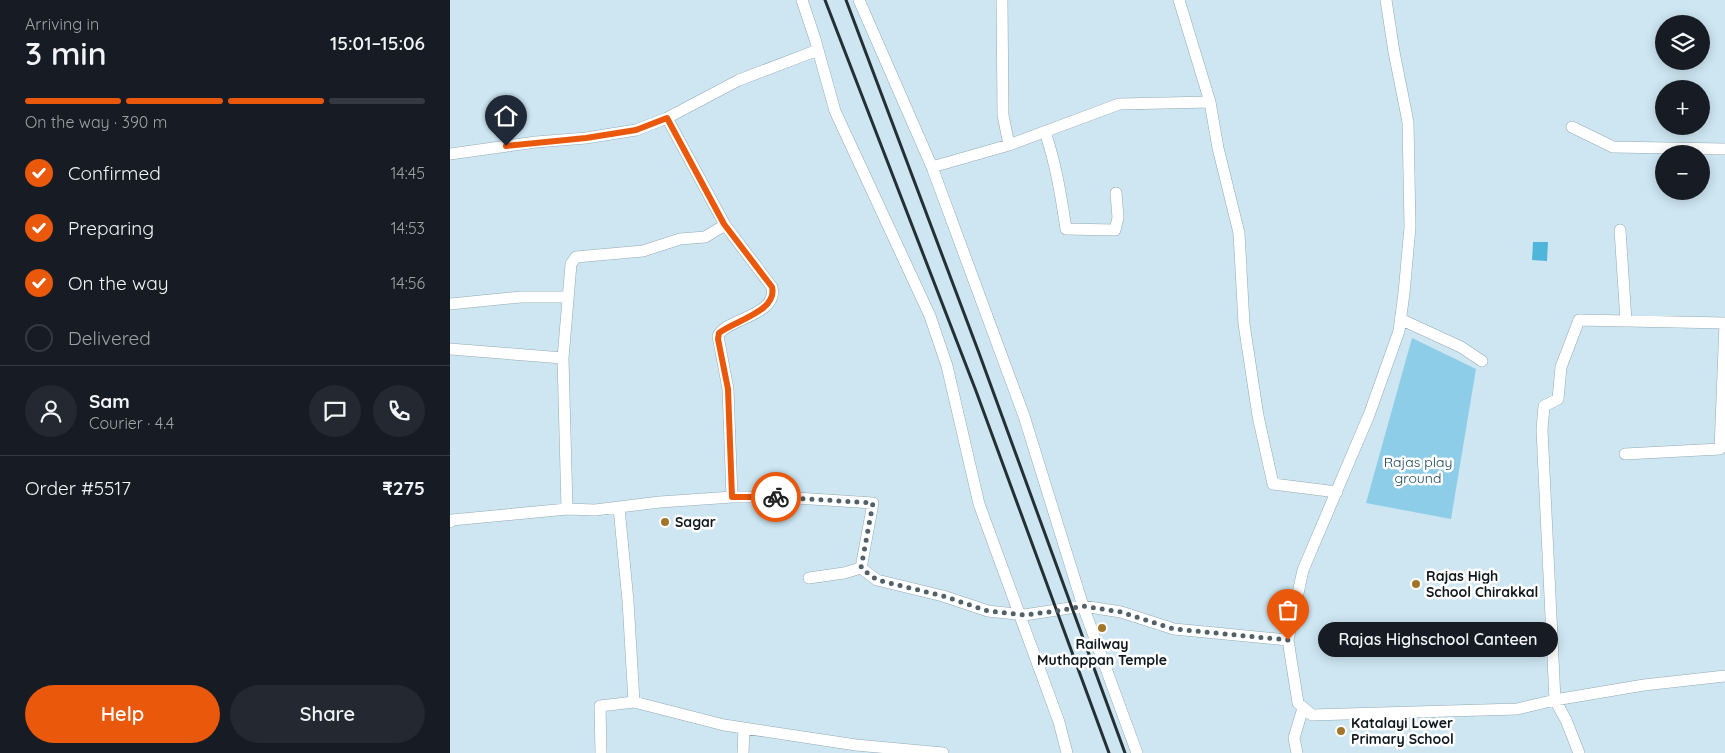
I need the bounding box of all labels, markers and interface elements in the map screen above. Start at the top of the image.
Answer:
text: Arriving in [25,14,99,34]
map controls [1655,15,1710,200]
button: layers [1655,15,1710,70]
text: 15:01–15:06 [330,31,425,55]
text: 3 min [25,33,107,73]
button: + [1655,80,1710,135]
pin [485,95,527,146]
icon: home [492,102,520,130]
text: On the way · 390 m [25,112,167,132]
button: − [1655,145,1710,200]
icon: check [25,159,53,187]
text: Confirmed [68,161,161,185]
text: 14:45 [391,163,425,183]
icon: check [25,214,53,242]
text: Preparing [68,216,154,240]
text: 14:53 [391,218,425,238]
icon: check [25,269,53,297]
text: On the way [68,271,169,295]
text: 14:56 [391,273,425,293]
text: Delivered [68,326,151,350]
button: person [25,385,77,437]
button: chat [309,385,361,437]
button: phone [373,385,425,437]
text: Sam [89,389,130,413]
text: Courier · 4.4 [89,413,174,433]
park label: Rajas play ground [1384,453,1452,487]
courier [751,472,801,522]
text: Order #5517 [25,476,131,500]
text: ₹275 [382,476,425,500]
icon: bike [762,483,790,511]
place label: Sagar [675,513,716,531]
marker: Sagar [659,516,671,528]
place label: Rajas High School Chirakkal [1426,567,1538,601]
marker: Rajas High School Chirakkal [1410,578,1422,590]
pin [1267,589,1309,640]
icon: bag [1274,596,1302,624]
marker: Railway Muthappan Temple [1096,622,1108,634]
callout: Rajas Highschool Canteen [1318,622,1558,658]
text: Rajas Highschool Canteen [1338,629,1538,649]
place label: Railway Muthappan Temple [1037,635,1167,669]
button: Help [25,685,220,743]
button: Share [230,685,425,743]
place label: Katalayi Lower Primary School [1351,714,1454,748]
marker: Katalayi Lower Primary School [1335,725,1347,737]

